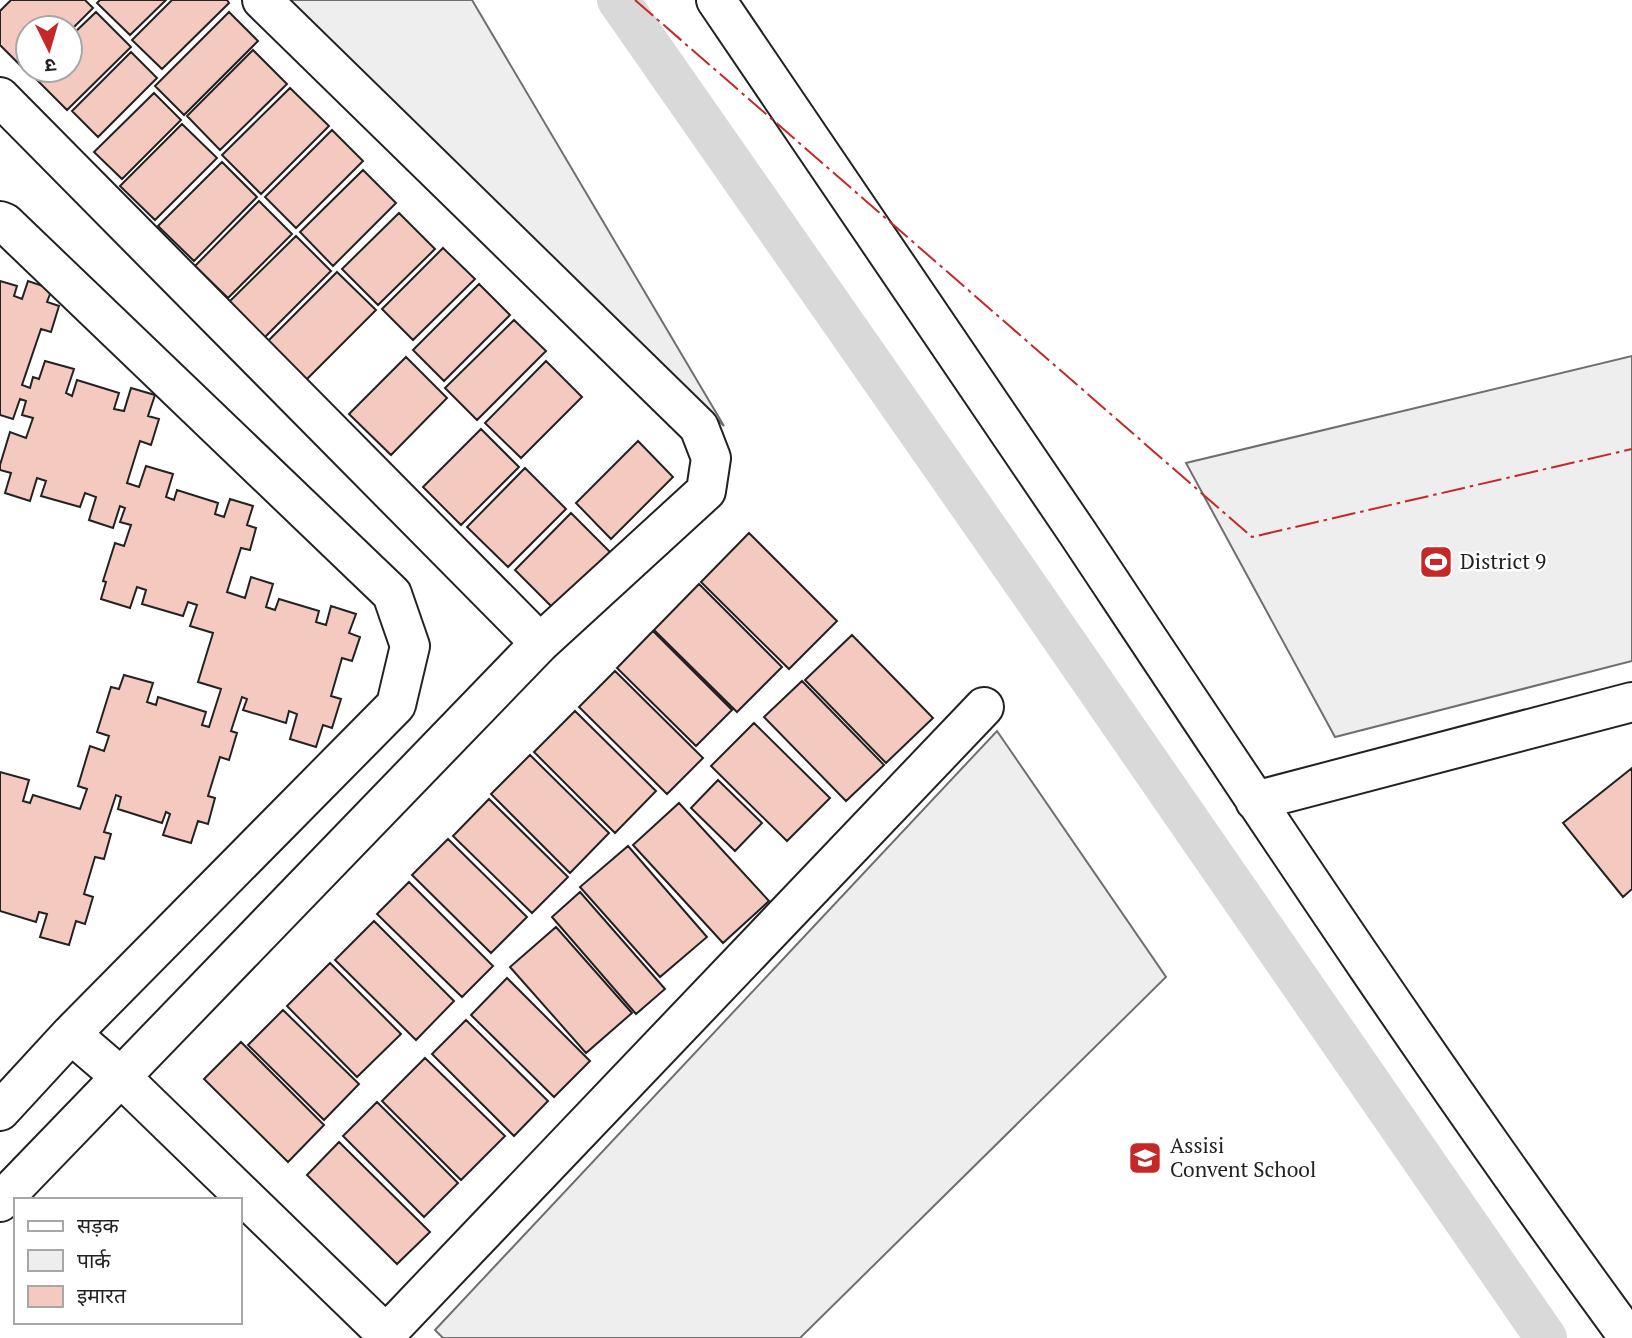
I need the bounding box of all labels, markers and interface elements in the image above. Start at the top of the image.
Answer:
north arrow [14,14,84,84]
text: उ [43,53,57,79]
sports icon: District 9 [1417,543,1455,581]
place label: District 9 [1460,547,1546,575]
place label: Assisi Convent School [1170,1131,1316,1183]
school or university icon: Assisi Convent School [1126,1139,1164,1177]
legend [14,1198,242,1324]
text: सड़क [77,1211,119,1239]
text: पार्क [77,1246,111,1274]
text: इमारत [77,1281,127,1309]

